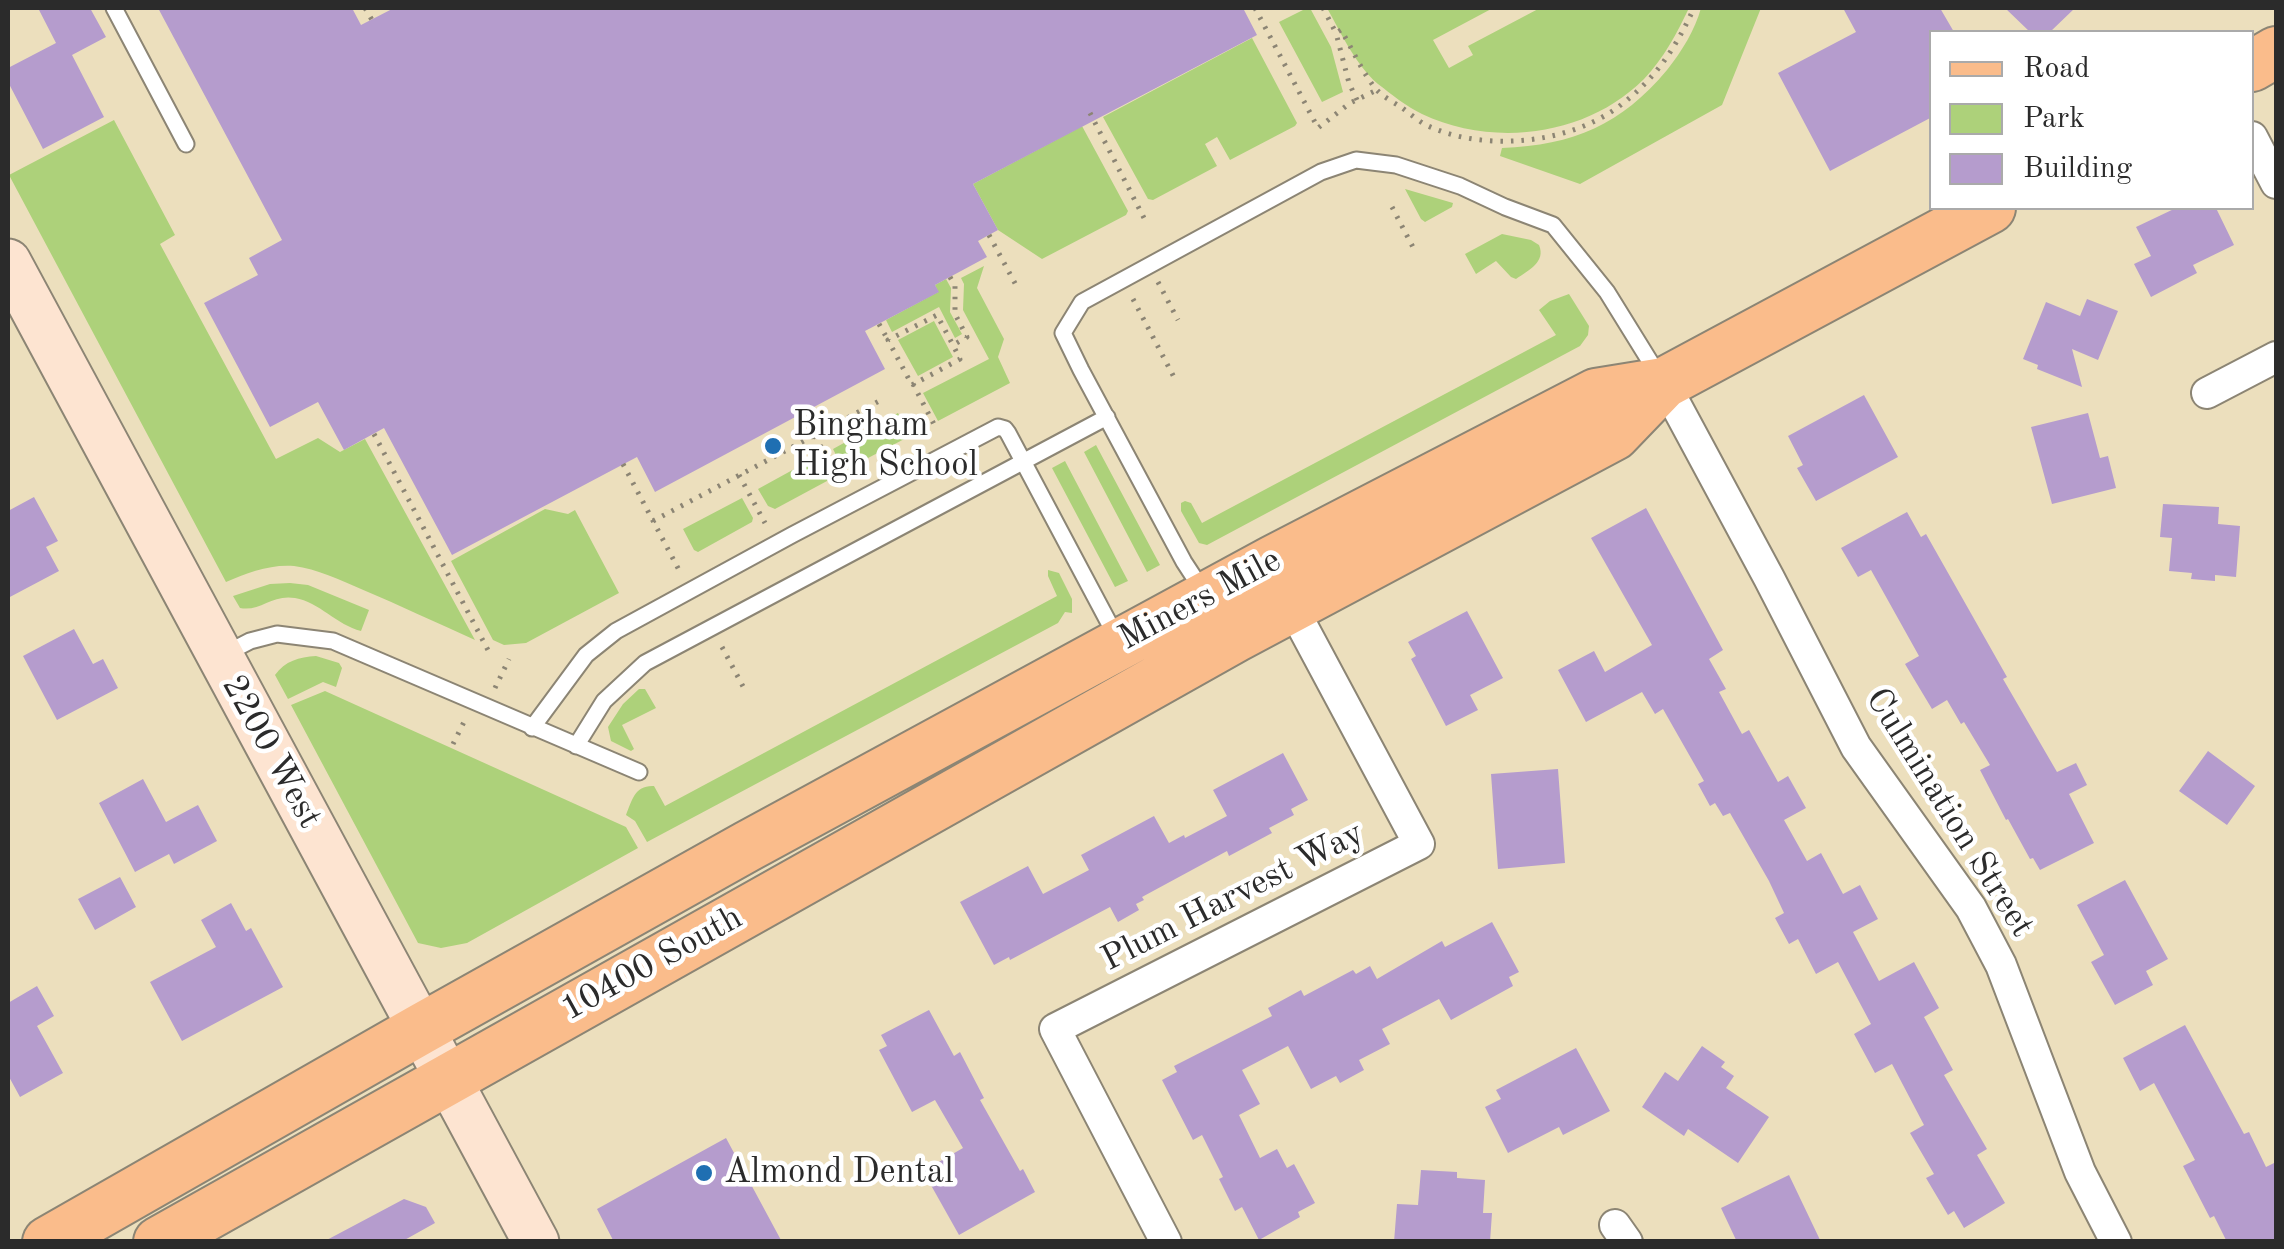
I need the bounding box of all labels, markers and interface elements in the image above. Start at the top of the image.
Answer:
legend [1929,30,2254,210]
text: Road [2023,54,2090,84]
text: Park [2023,104,2085,134]
text: Building [2023,154,2132,184]
place label: Bingham High School [793,405,978,487]
marker: Bingham High School [762,435,784,457]
street label: Miners Mile [1112,540,1288,660]
street label: 2200 West [212,668,330,836]
street label: Culmination Street [1856,681,2042,945]
street label: Plum Harvest Way [1095,813,1371,981]
street label: 10400 South [554,897,750,1031]
place label: Almond Dental [724,1152,954,1194]
marker: Almond Dental [693,1162,715,1184]

